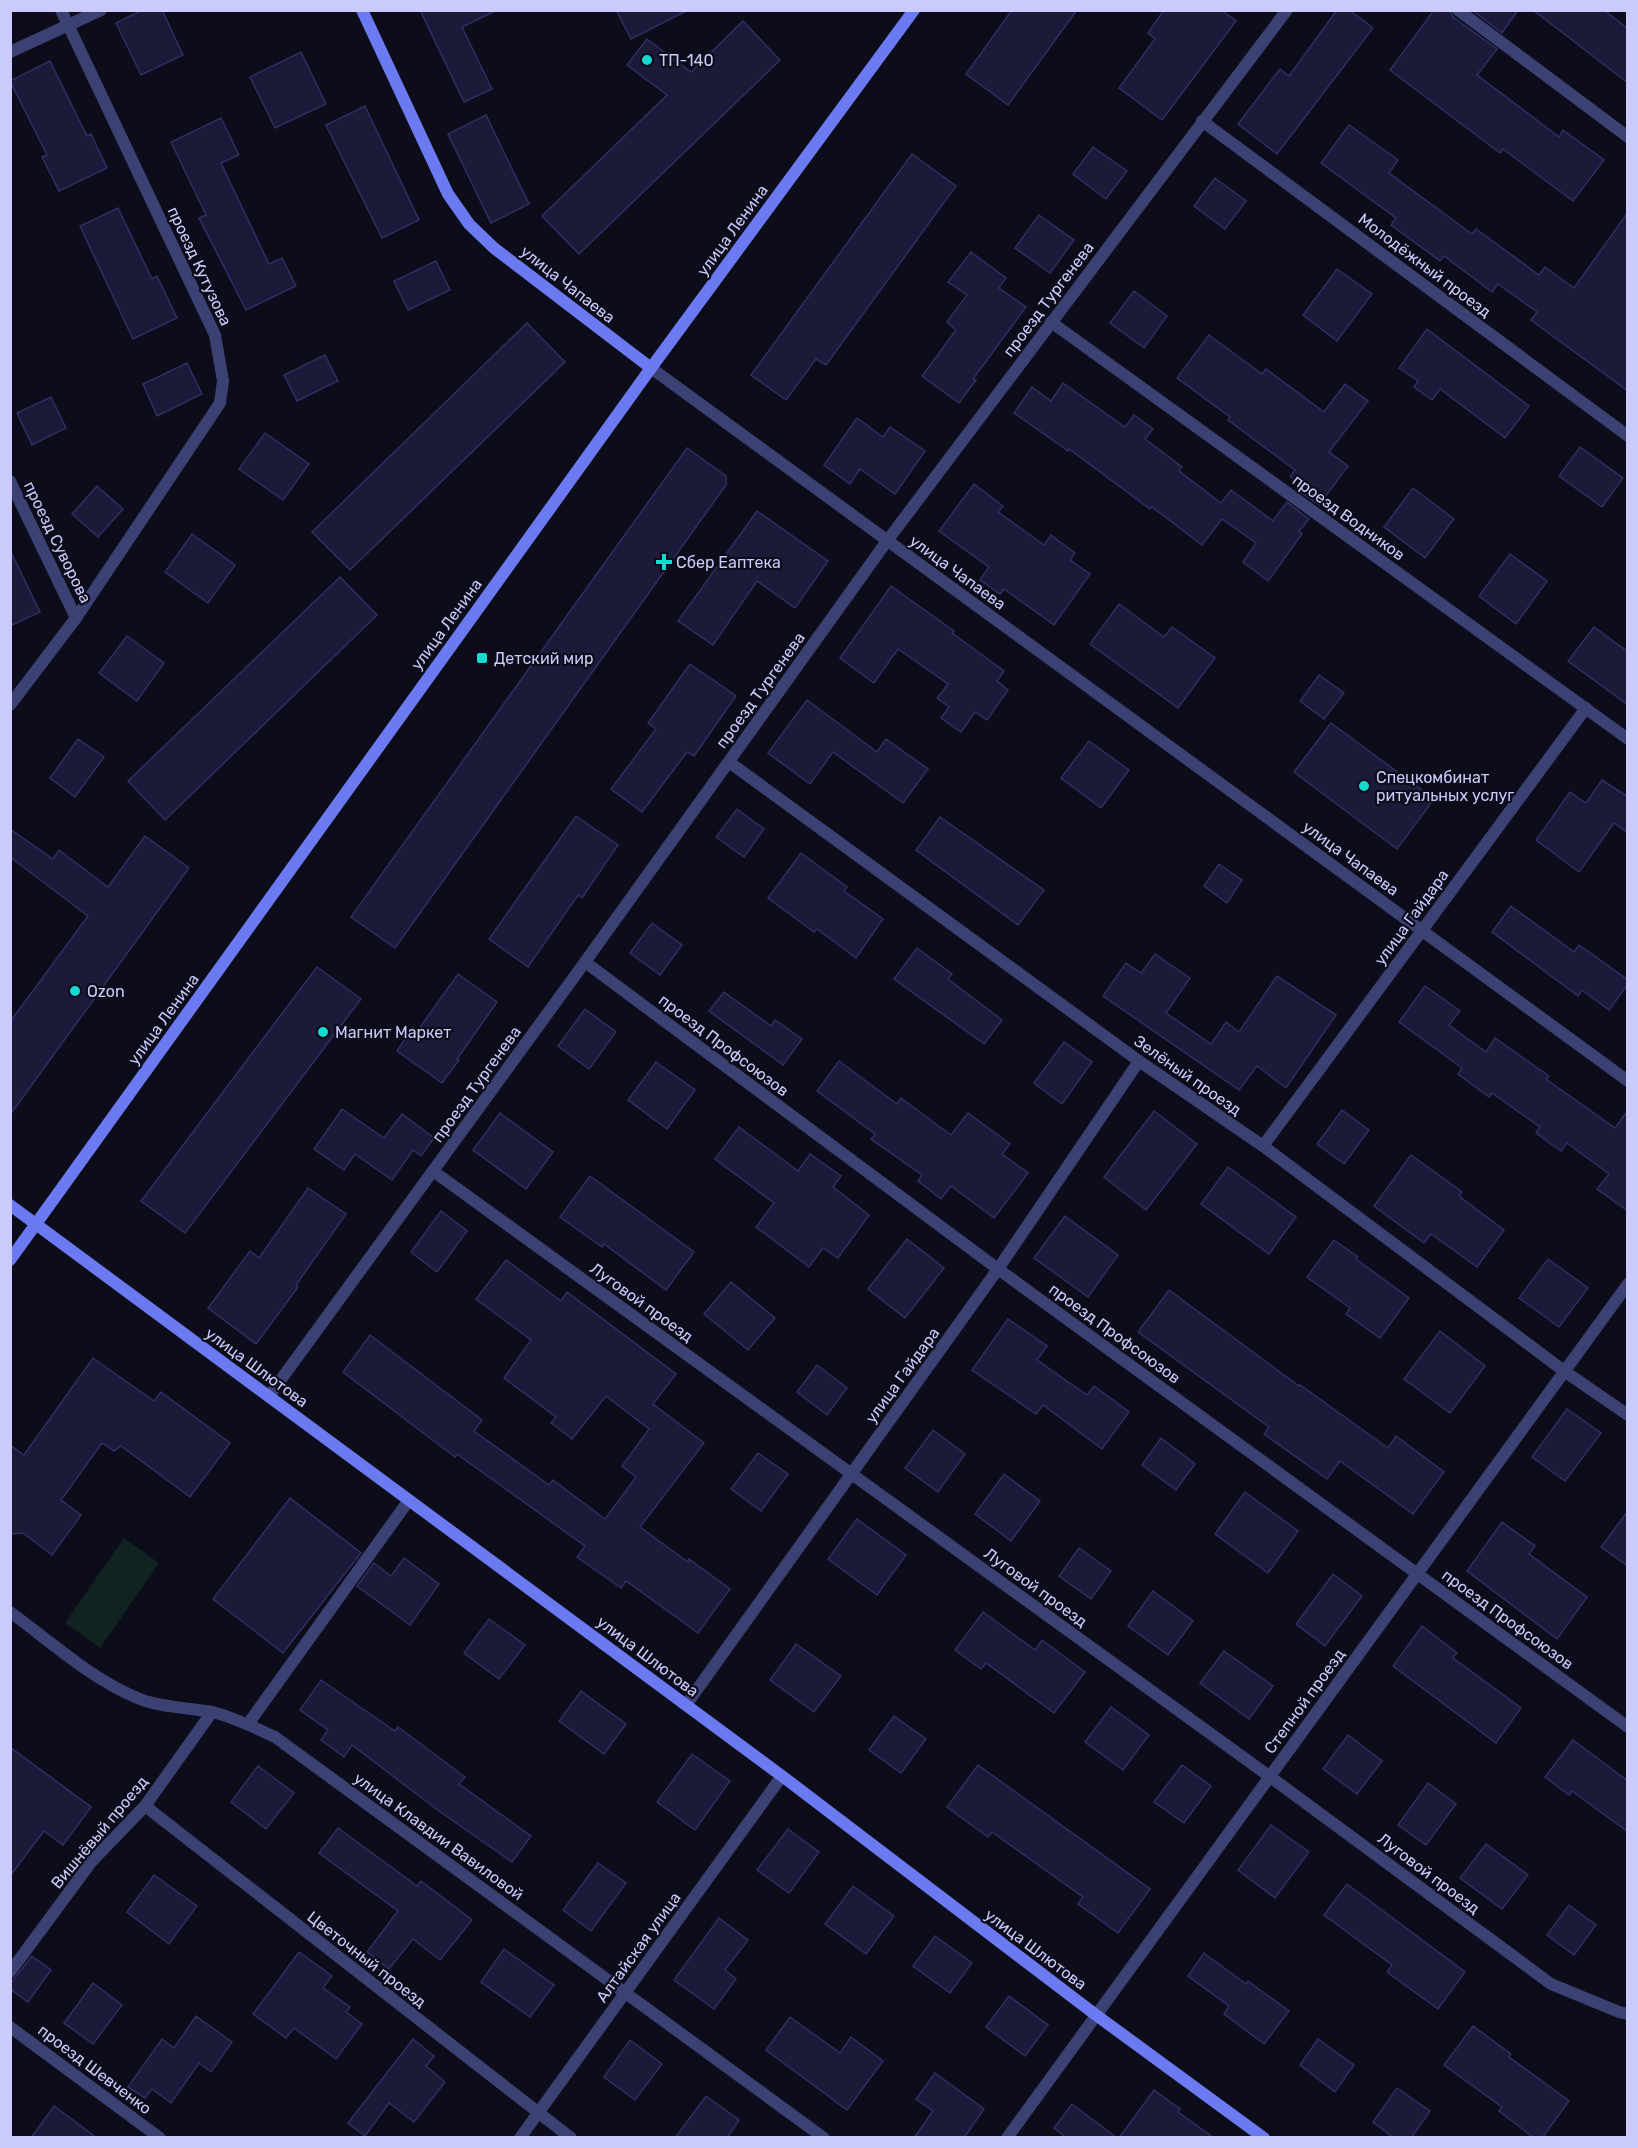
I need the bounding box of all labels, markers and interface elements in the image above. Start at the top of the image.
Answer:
place label: ТП-140 [659,51,714,70]
marker: ТП-140 [640,53,654,67]
street label: улица Ленина [693,181,772,280]
street label: проезд Кутузова [164,204,235,329]
street label: Молодёжный проезд [1355,209,1495,322]
street label: проезд Тургенева [999,238,1098,360]
street label: улица Чапаева [517,242,619,327]
street label: проезд Водников [1289,470,1409,565]
street label: проезд Суворова [20,478,95,606]
street label: улица Чапаева [906,531,1010,614]
place label: Сбер Еаптека [676,553,781,572]
marker: Сбер Еаптека [657,555,671,569]
street label: улица Ленина [407,575,486,674]
street label: проезд Тургенева [712,629,809,752]
place label: Детский мир [494,649,594,668]
marker: Детский мир [475,651,489,665]
place label: Спецкомбинат ритуальных услуг [1376,768,1514,805]
marker: Спецкомбинат ритуальных услуг [1357,779,1371,793]
street label: улица Чапаева [1299,817,1403,900]
street label: улица Гайдара [1370,866,1453,969]
street label: улица Ленина [124,970,203,1069]
place label: Ozon [87,982,125,1001]
marker: Ozon [68,984,82,998]
street label: проезд Профсоюзов [655,990,792,1100]
place label: Магнит Маркет [335,1023,451,1042]
street label: проезд Тургенева [428,1023,525,1146]
marker: Магнит Маркет [316,1025,330,1039]
street label: Зелёный проезд [1130,1031,1245,1120]
street label: Луговой проезд [586,1259,697,1346]
street label: проезд Профсоюзов [1045,1279,1184,1387]
street label: улица Шлютова [202,1324,312,1411]
street label: улица Гайдара [861,1324,944,1427]
street label: Луговой проезд [980,1544,1091,1631]
street label: проезд Профсоюзов [1438,1565,1577,1673]
street label: улица Шлютова [593,1612,702,1701]
street label: Степной проезд [1260,1645,1349,1757]
street label: улица Клавдии Вавиловой [350,1769,527,1904]
street label: Вишнёвый проезд [47,1772,152,1892]
street label: Луговой проезд [1374,1829,1484,1918]
street label: Алтайская улица [592,1888,685,2006]
street label: улица Шлютова [981,1905,1090,1994]
street label: Цветочный проезд [303,1907,430,2012]
street label: проезд Шевченко [34,2021,155,2118]

